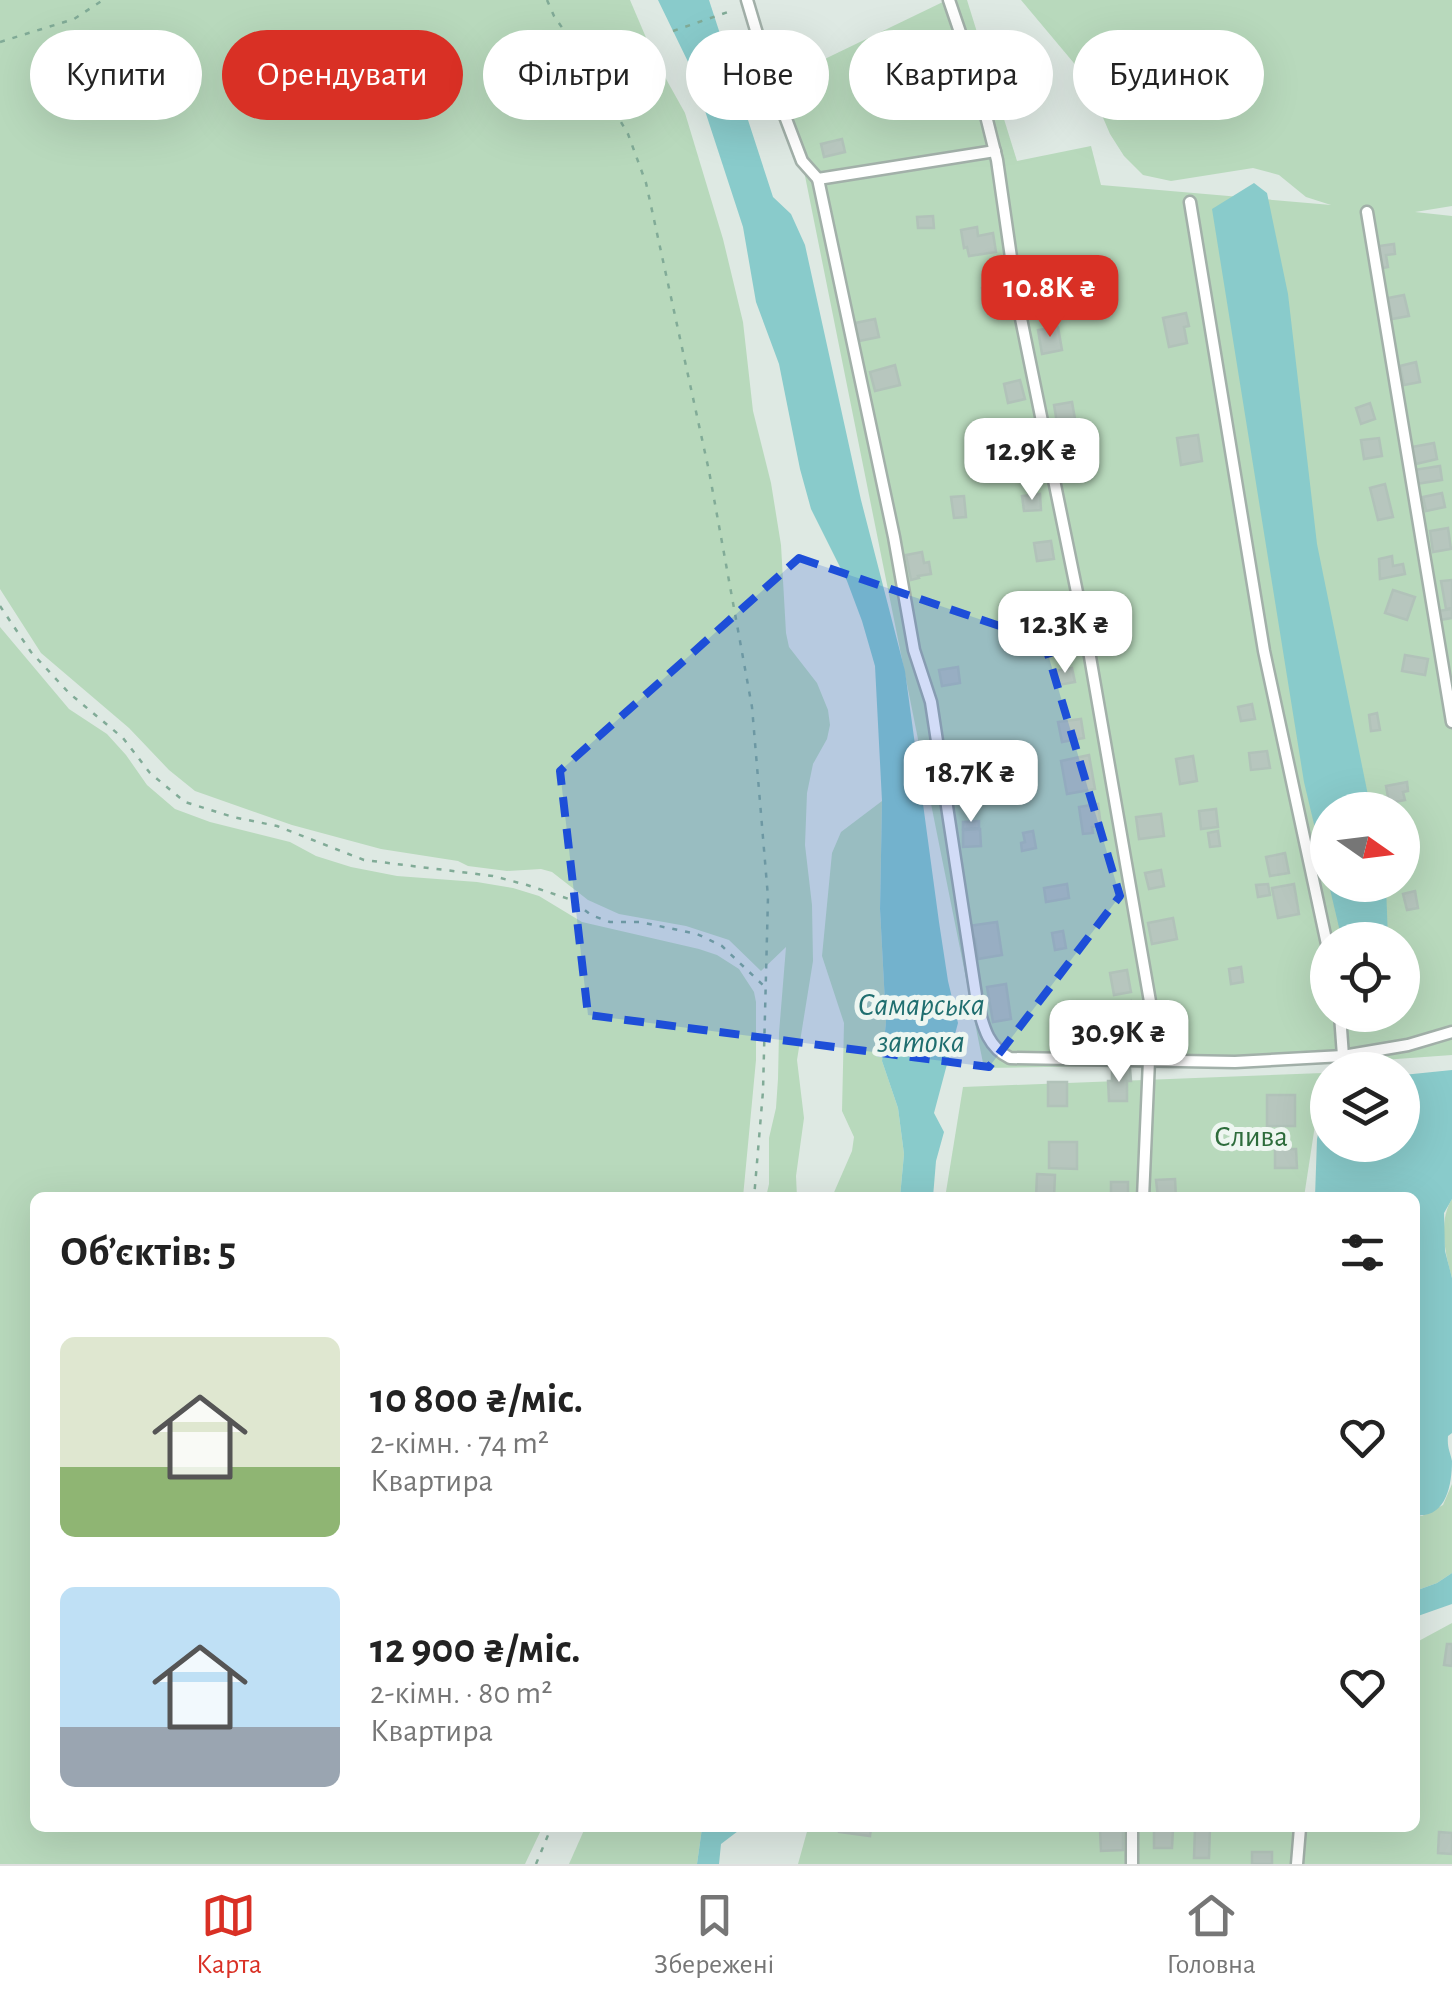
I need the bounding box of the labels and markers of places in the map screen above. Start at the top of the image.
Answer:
pin: 10.8K ₴ [958,255,1142,340]
pin: 12.9K ₴ [940,418,1124,503]
pin: 12.3K ₴ [973,591,1157,676]
pin: 18.7K ₴ [879,740,1063,825]
pin: 30.9K ₴ [1027,1000,1211,1085]

